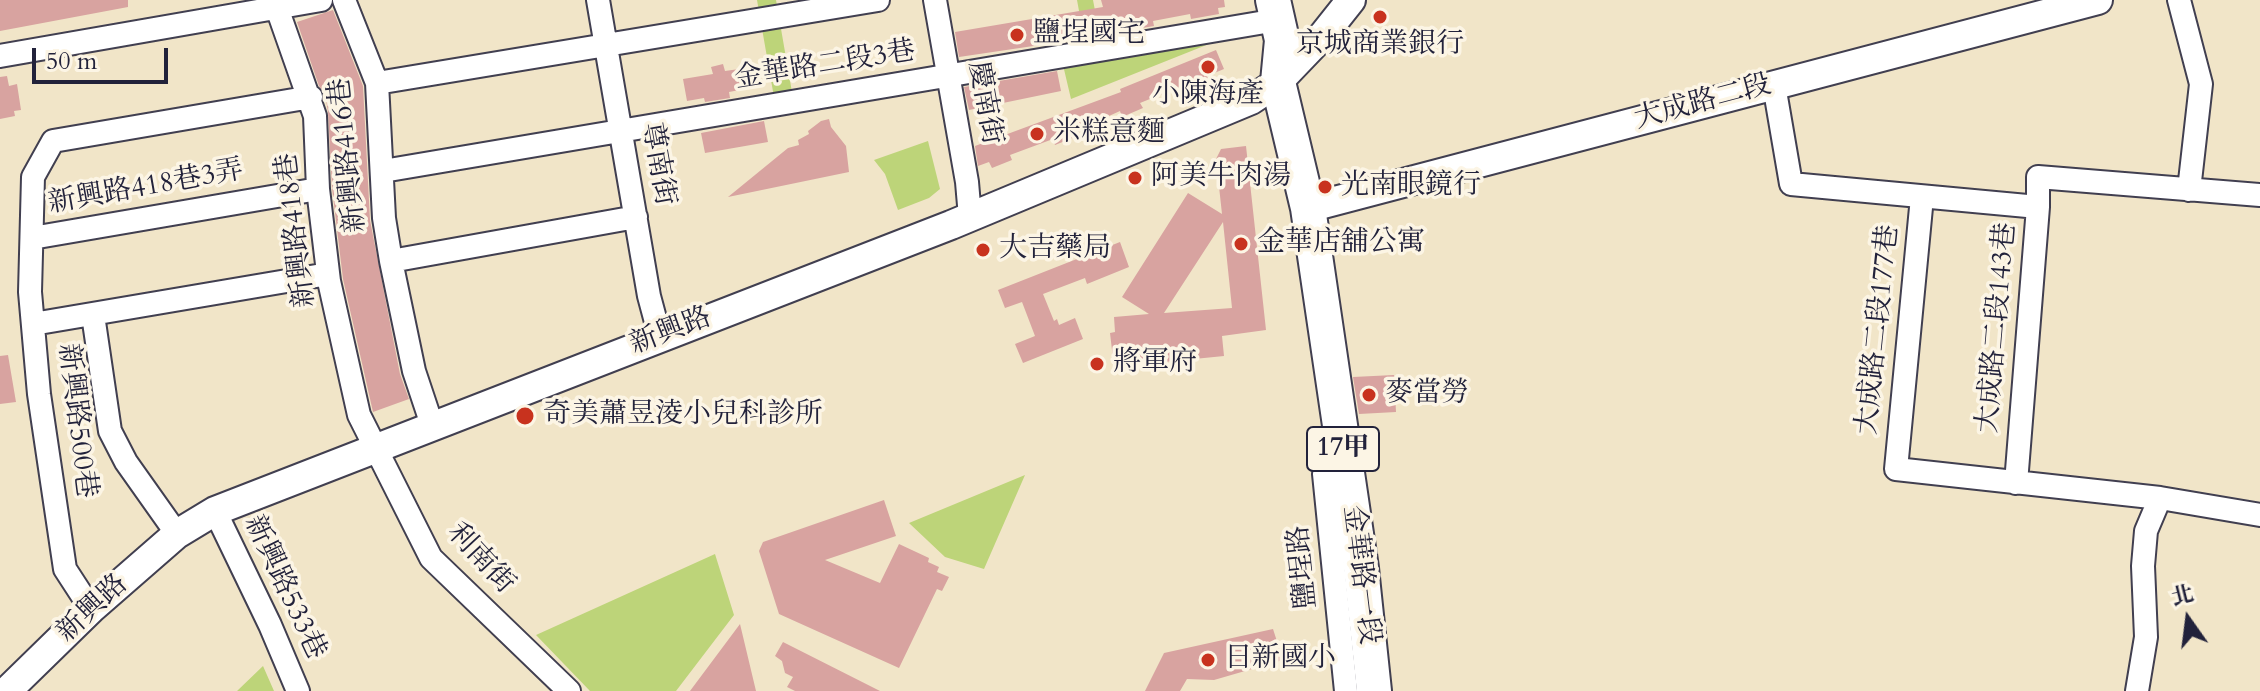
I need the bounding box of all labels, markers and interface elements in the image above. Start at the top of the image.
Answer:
marker: 京城商業銀行 [1371,8,1389,26]
place label: 鹽埕國宅 [1033,18,1145,52]
marker: 鹽埕國宅 [1008,26,1026,44]
place label: 京城商業銀行 [1296,29,1464,63]
scale bar [36,32,172,82]
street label: 金華路二段3巷 [732,35,918,97]
text: 50 m [46,45,97,78]
marker: 小陳海產 [1199,58,1217,76]
street label: 慶南街 [960,59,1008,147]
street label: 大成路二段 [1631,69,1775,137]
street label: 新興路416巷 [324,76,374,234]
place label: 小陳海產 [1152,79,1264,113]
place label: 米糕意麵 [1053,117,1165,151]
street label: 尊南街 [633,120,681,208]
marker: 米糕意麵 [1028,125,1046,143]
street label: 新興路418巷 [271,151,323,309]
street label: 新興路418巷3弄 [46,154,246,222]
place label: 阿美牛肉湯 [1151,161,1291,195]
marker: 阿美牛肉湯 [1126,169,1144,187]
place label: 光南眼鏡行 [1341,170,1481,204]
marker: 光南眼鏡行 [1316,178,1334,196]
street label: 大成路二段143巷 [1972,221,2024,435]
street label: 大成路二段177巷 [1851,223,1907,437]
place label: 金華店舖公寓 [1257,227,1425,261]
place label: 大吉藥局 [999,233,1111,267]
marker: 金華店舖公寓 [1232,235,1250,253]
marker: 大吉藥局 [974,241,992,259]
street label: 新興路 [626,301,716,363]
street label: 新興路500巷 [50,342,102,500]
place label: 將軍府 [1113,347,1197,381]
marker: 將軍府 [1088,355,1106,373]
place label: 麥當勞 [1385,378,1469,412]
marker: 麥當勞 [1360,386,1378,404]
place label: 奇美蕭昱淩小兒科診所 [543,399,823,433]
marker: 奇美蕭昱淩小兒科診所 [514,405,536,427]
road number: 17甲 [1307,427,1379,471]
street label: 金華路一段 [1335,503,1385,647]
street label: 新興路533巷 [236,511,332,665]
street label: 利南街 [439,517,521,601]
street label: 鹽埕路 [1283,523,1325,611]
street label: 新興路 [51,568,135,650]
text: 北 [2168,578,2196,613]
north arrow [2148,579,2228,659]
place label: 日新國小 [1224,643,1336,677]
marker: 日新國小 [1199,651,1217,669]

